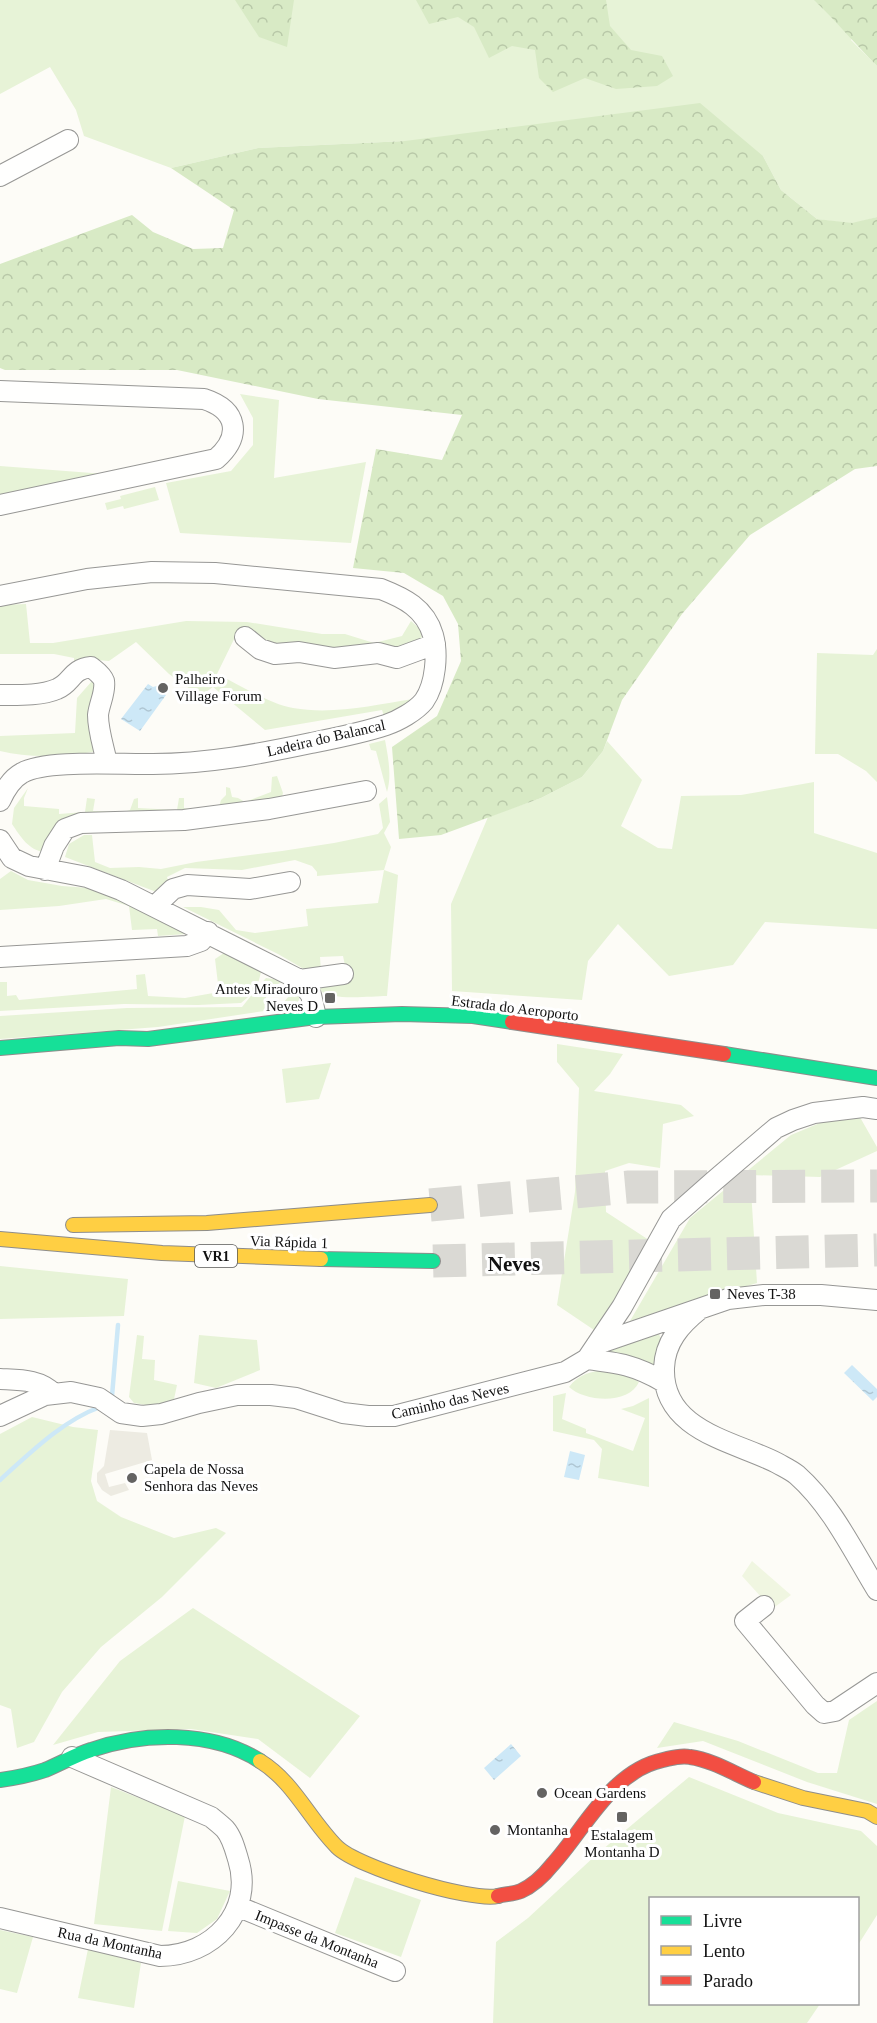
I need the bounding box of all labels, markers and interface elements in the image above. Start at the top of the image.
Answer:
place label: Palheiro Village Forum [175,671,262,704]
marker: Palheiro Village Forum [156,681,170,695]
street label: Ladeira do Balancal [265,717,387,759]
place label: Antes Miradouro Neves D [215,981,318,1014]
marker: Antes Miradouro Neves D [323,991,337,1005]
street label: Estrada do Aeroporto [450,992,580,1024]
street label: Via Rápida 1 [250,1233,328,1251]
road number: VR1 [195,1245,237,1267]
district label: Neves [488,1252,540,1276]
place label: Neves T-38 [727,1286,796,1302]
marker: Neves T-38 [708,1287,722,1301]
street label: Caminho das Neves [390,1380,510,1422]
place label: Capela de Nossa Senhora das Neves [144,1461,258,1494]
marker: Capela de Nossa Senhora das Neves [125,1471,139,1485]
place label: Ocean Gardens [554,1785,646,1801]
marker: Ocean Gardens [535,1786,549,1800]
marker: Estalagem Montanha D [615,1810,629,1824]
place label: Montanha [507,1822,568,1838]
marker: Montanha [488,1823,502,1837]
place label: Estalagem Montanha D [584,1827,660,1860]
legend [649,1897,859,2005]
street label: Impasse da Montanha [253,1907,381,1971]
text: Livre [703,1911,742,1931]
street label: Rua da Montanha [56,1924,164,1962]
text: Lento [703,1941,745,1961]
text: Parado [703,1971,753,1991]

